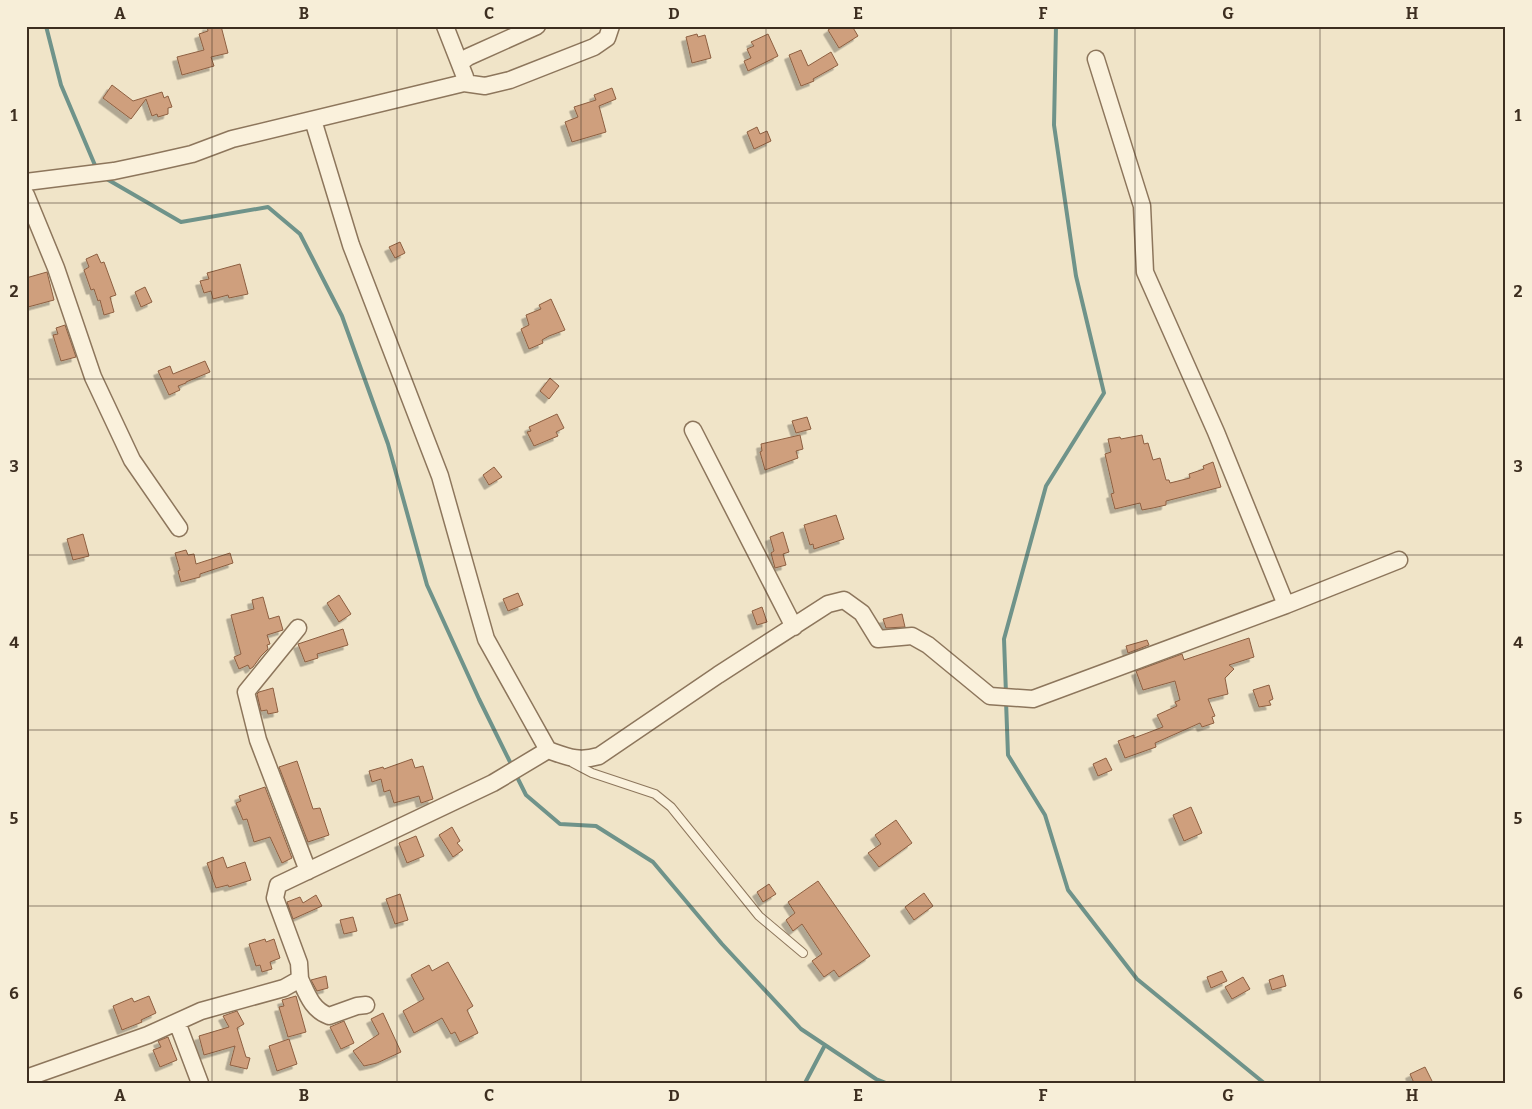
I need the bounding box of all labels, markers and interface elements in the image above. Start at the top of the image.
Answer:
text: A [114,4,126,23]
text: B [299,4,309,23]
text: C [484,4,494,23]
text: D [668,4,680,23]
text: E [853,4,863,23]
text: F [1039,4,1048,23]
text: G [1222,4,1234,23]
text: H [1406,4,1419,23]
text: 1 [11,106,18,125]
text: 1 [1515,106,1522,125]
text: 2 [9,282,19,301]
text: 2 [1513,282,1523,301]
text: 3 [9,457,19,476]
text: 3 [1513,457,1523,476]
text: 4 [9,633,19,652]
text: 4 [1513,633,1523,652]
text: 5 [10,809,19,828]
text: 5 [1514,809,1523,828]
text: 6 [9,984,19,1003]
text: 6 [1513,984,1523,1003]
text: A [114,1086,126,1105]
text: B [299,1086,309,1105]
text: C [484,1086,494,1105]
text: D [668,1086,680,1105]
text: E [853,1086,863,1105]
text: F [1039,1086,1048,1105]
text: G [1222,1086,1234,1105]
text: H [1406,1086,1419,1105]

